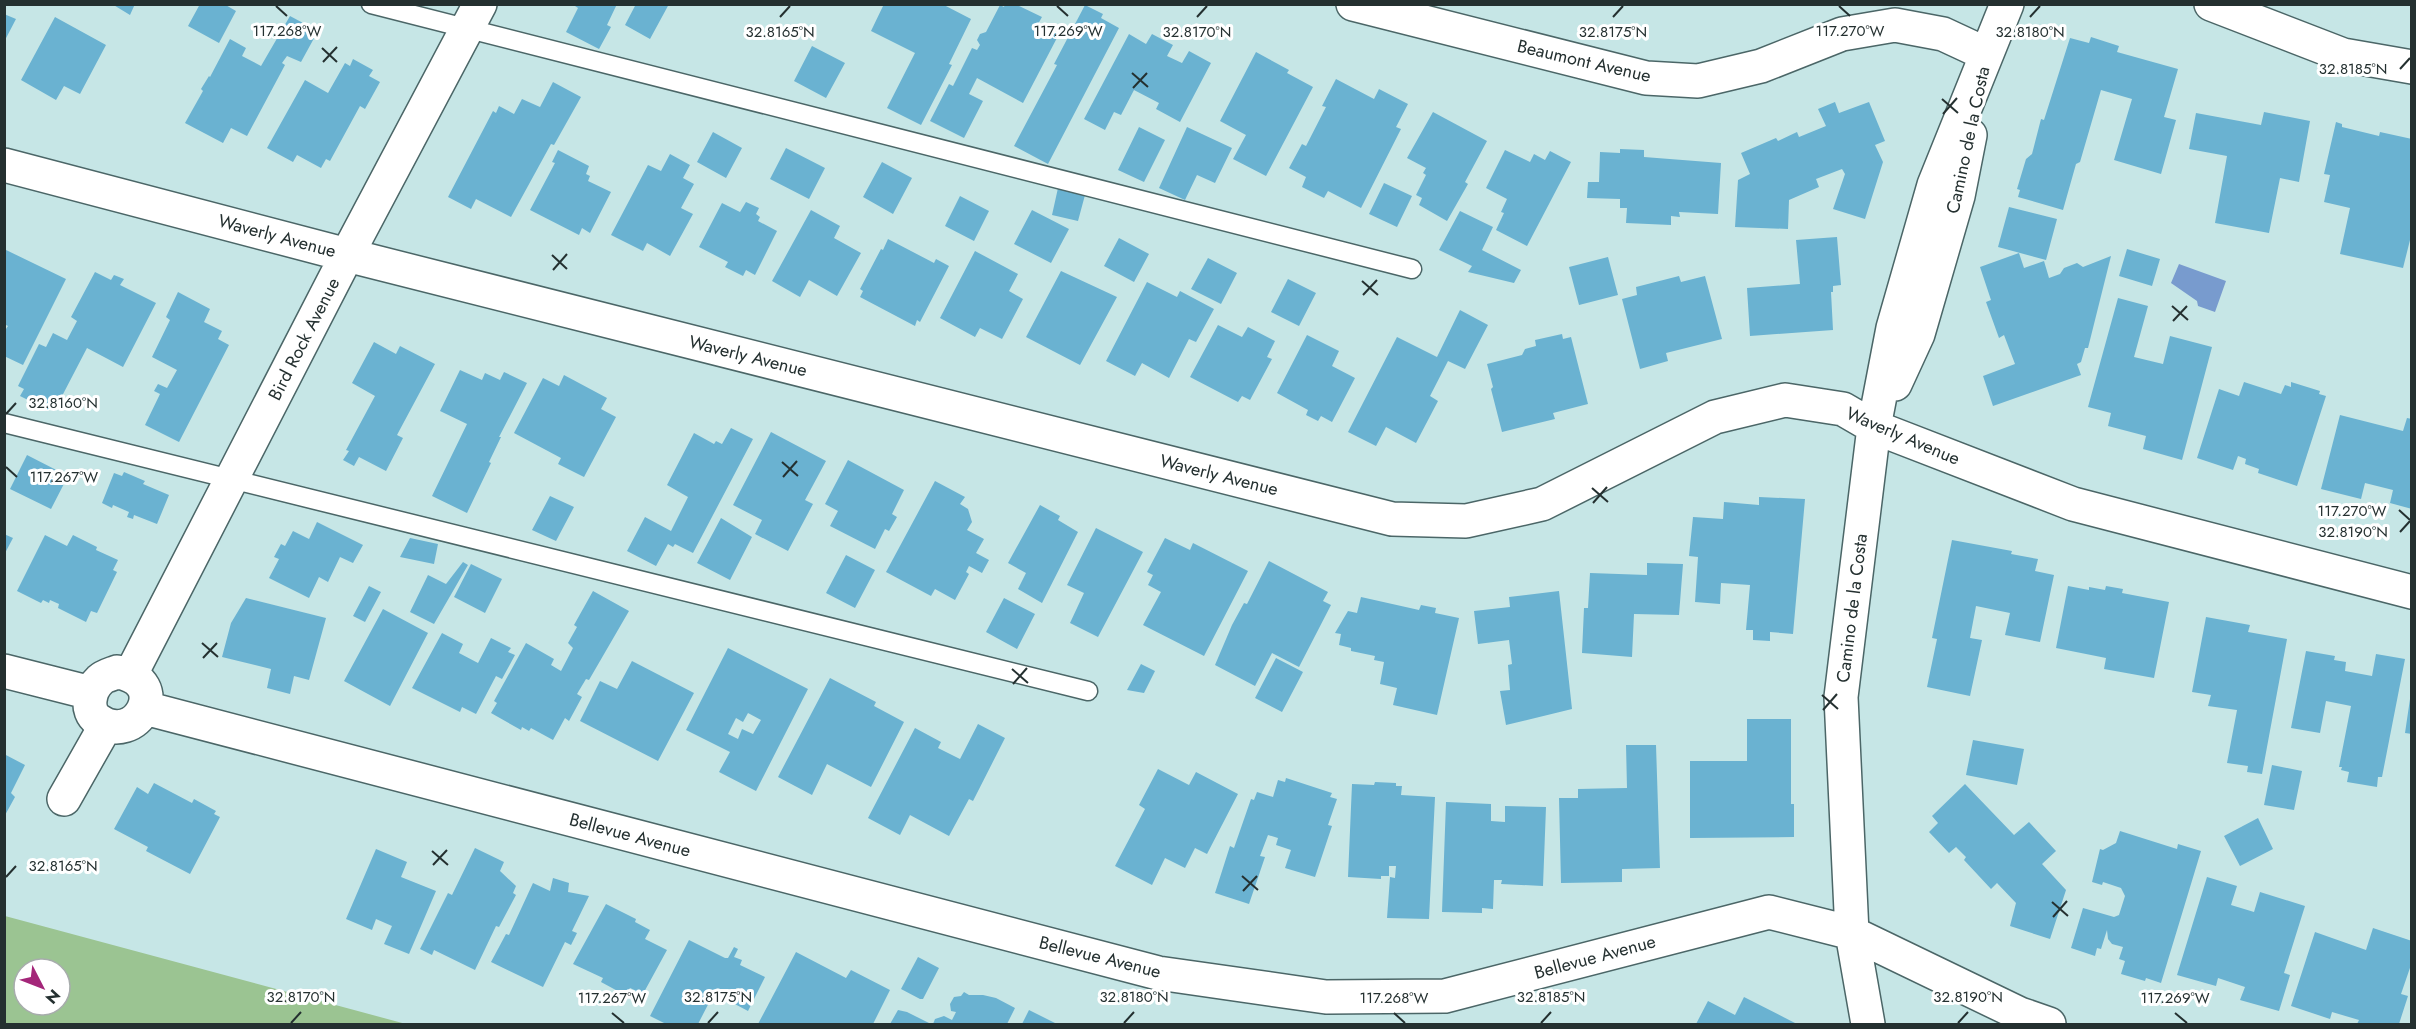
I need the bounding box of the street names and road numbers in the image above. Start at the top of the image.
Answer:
street label: Beaumont Avenue [1515,33,1653,89]
street label: Camino de la Costa [1940,64,1996,216]
street label: Waverly Avenue [215,208,339,264]
street label: Bird Rock Avenue [262,273,346,405]
street label: Waverly Avenue [686,329,810,383]
street label: Waverly Avenue [1842,400,1964,472]
street label: Waverly Avenue [1157,448,1281,502]
street label: Camino de la Costa [1830,532,1874,684]
street label: Bellevue Avenue [566,806,694,864]
street label: Bellevue Avenue [1531,928,1659,986]
street label: Bellevue Avenue [1036,929,1164,985]

